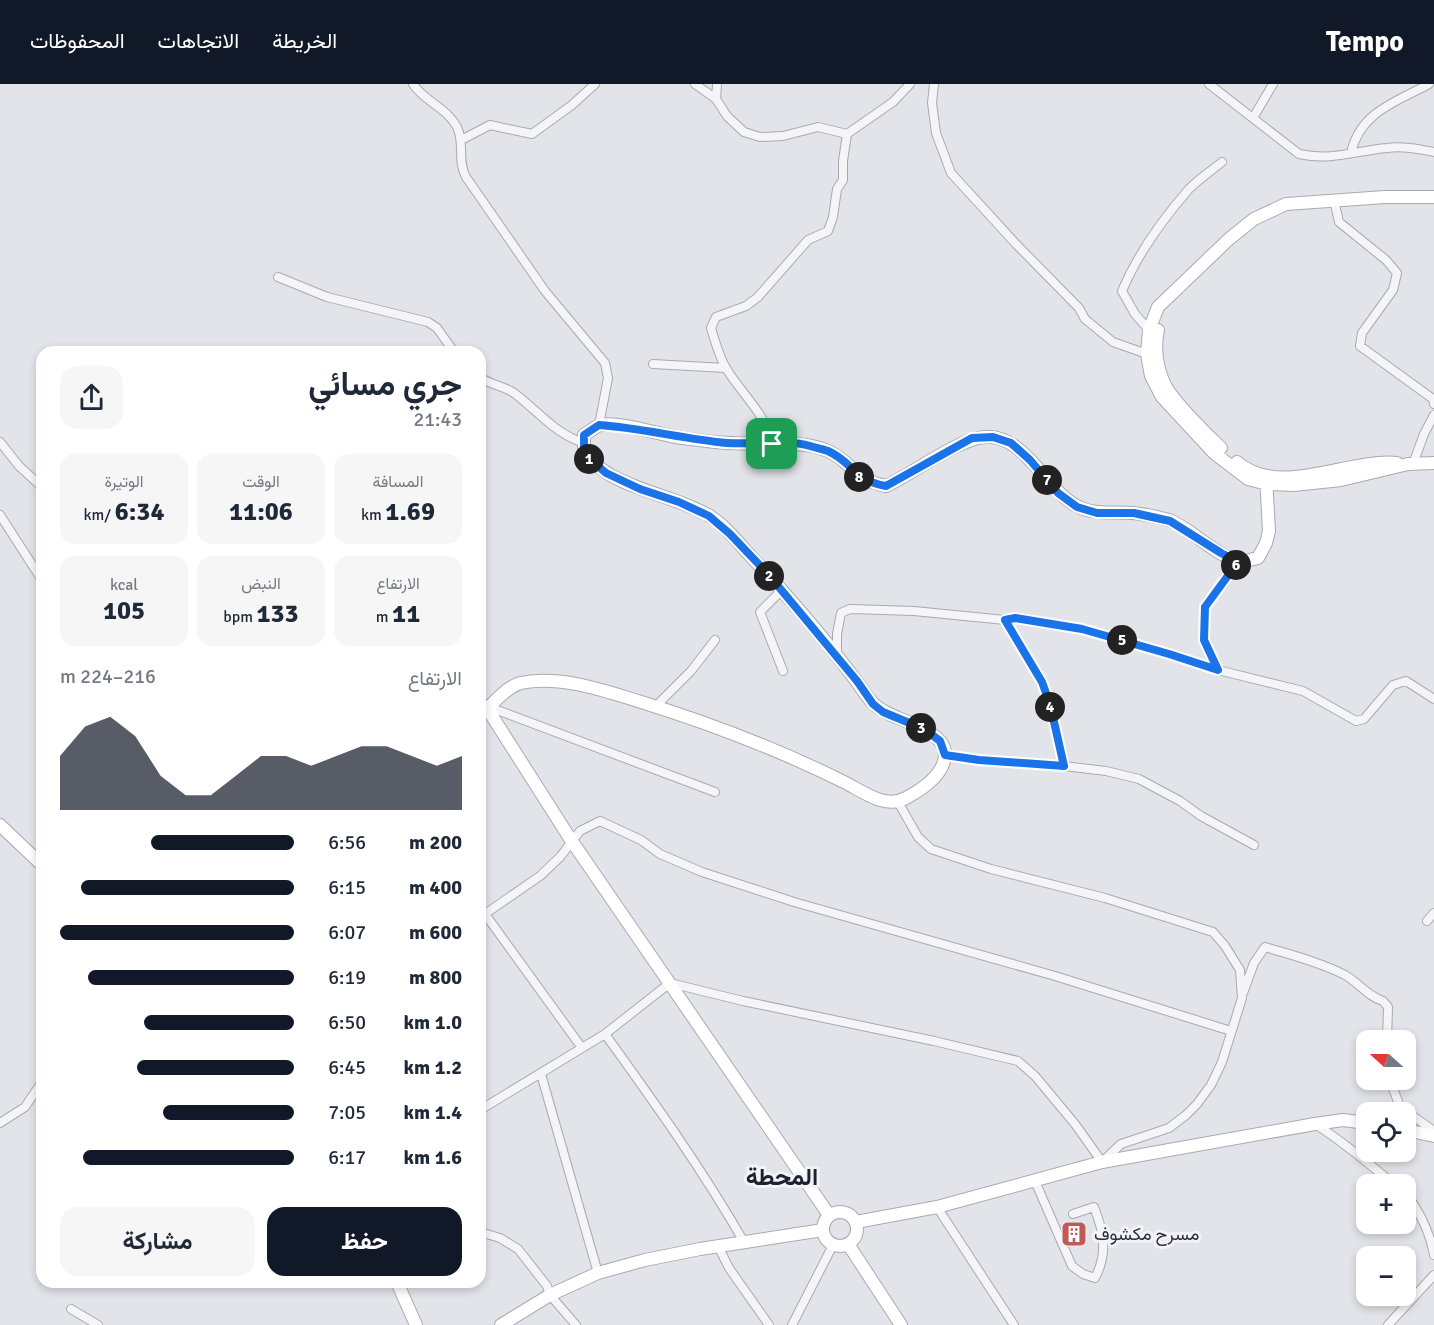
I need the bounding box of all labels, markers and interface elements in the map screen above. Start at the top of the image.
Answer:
text: Tempo [1326,25,1404,59]
text: المحفوظات [30,28,125,54]
text: الاتجاهات [158,28,239,54]
text: الخريطة [272,28,337,54]
text: جري مسائي [308,364,462,405]
button: share [60,366,123,429]
text: 21:43 [413,407,462,432]
pin [746,418,797,469]
icon: arrive [755,427,788,460]
pin: 1 [574,444,604,474]
text: 1 [585,449,593,469]
pin: 8 [844,462,874,492]
pin: 7 [1032,465,1062,495]
text: 8 [855,467,863,487]
text: 7 [1043,470,1051,490]
text: الوتيرة [104,472,144,492]
text: الوقت [242,472,280,492]
text: المسافة [373,472,423,492]
text: 6:34 [115,496,164,528]
text: 11:06 [229,496,293,528]
text: 1.69 [385,496,435,528]
text: /km [84,505,115,525]
text: km [361,505,385,525]
pin: 6 [1221,550,1251,580]
text: 6 [1232,555,1240,575]
pin: 2 [754,561,784,591]
text: 2 [765,566,773,586]
text: النبض [241,574,281,594]
text: الارتفاع [376,574,420,594]
text: kcal [110,575,138,595]
text: 105 [103,595,145,627]
text: 133 [257,598,299,630]
text: 11 [392,598,420,630]
text: bpm [223,607,257,627]
text: m [376,607,392,627]
pin: 5 [1107,625,1137,655]
text: 5 [1118,630,1126,650]
text: 216–224 m [60,664,156,689]
text: الارتفاع [408,666,462,691]
pin: 4 [1035,692,1065,722]
text: 4 [1046,697,1054,717]
pin: 3 [906,713,936,743]
text: 3 [917,718,925,738]
text: 6:56 [328,830,366,855]
text: 200 m [409,830,462,855]
text: 6:15 [328,875,366,900]
text: 400 m [409,875,462,900]
text: 6:07 [328,920,366,945]
text: 600 m [409,920,462,945]
text: 6:19 [328,965,366,990]
text: 800 m [409,965,462,990]
text: 6:50 [328,1010,366,1035]
text: 1.0 km [404,1010,462,1035]
north arrow [1356,1030,1416,1090]
map controls [1356,1030,1416,1306]
text: 6:45 [328,1055,366,1080]
text: 1.2 km [404,1055,462,1080]
text: 7:05 [328,1100,366,1125]
text: 1.4 km [404,1100,462,1125]
button: locate [1356,1102,1416,1162]
text: 6:17 [328,1145,366,1170]
text: 1.6 km [404,1145,462,1170]
district label: المحطة [746,1162,818,1192]
button: + [1356,1174,1416,1234]
button: مشاركة [60,1207,255,1276]
button: حفظ [267,1207,462,1276]
building icon: مسرح مكشوف [1059,1219,1089,1249]
place label: مسرح مكشوف [1094,1223,1199,1246]
button: − [1356,1246,1416,1306]

